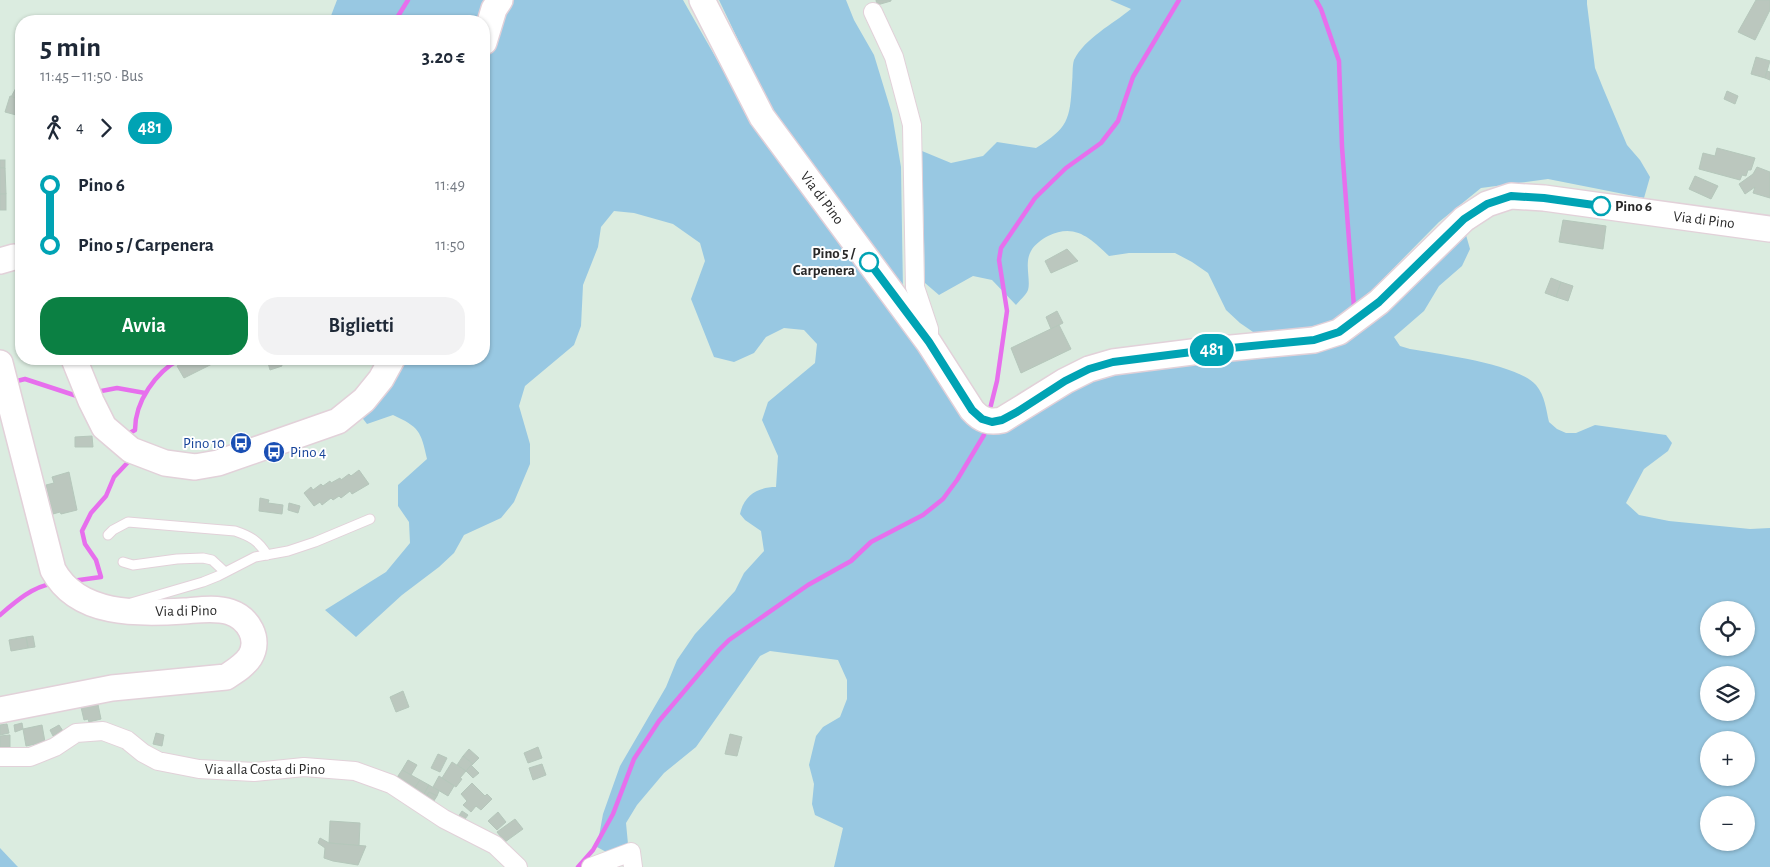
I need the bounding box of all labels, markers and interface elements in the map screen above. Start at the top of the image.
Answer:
text: 5 min [40,34,101,62]
text: 3.20 € [422,48,465,67]
text: 11:45 – 11:50 · Bus [40,68,143,84]
icon: walk [40,114,68,142]
icon: forward [92,114,120,142]
text: 4 [76,119,84,135]
text: 481 [138,119,162,137]
street label: Via di Pino [797,169,847,227]
text: Pino 6 [78,176,125,195]
text: 11:49 [435,177,465,193]
marker: Pino 6 [1591,196,1611,216]
place label: Pino 6 [1615,199,1652,214]
street label: Via di Pino [1672,209,1736,231]
text: Pino 5 / Carpenera [78,236,214,255]
text: 11:50 [435,237,465,253]
place label: Pino 5 / Carpenera [793,246,856,278]
marker: Pino 5 / Carpenera [859,252,879,272]
button: Avvia [40,297,248,355]
button: Biglietti [258,297,465,355]
line badge: 481 [1183,334,1241,366]
text: 481 [1200,341,1224,359]
bus stop icon: Pino 10 [229,431,253,455]
place label: Pino 10 [183,436,225,451]
bus stop icon: Pino 4 [262,440,286,464]
place label: Pino 4 [290,445,326,460]
map controls [1700,601,1755,851]
button: locate [1700,601,1755,656]
street label: Via di Pino [155,603,217,619]
button: layers [1700,666,1755,721]
button: + [1700,731,1755,786]
street label: Via alla Costa di Pino [205,762,325,777]
button: − [1700,796,1755,851]

